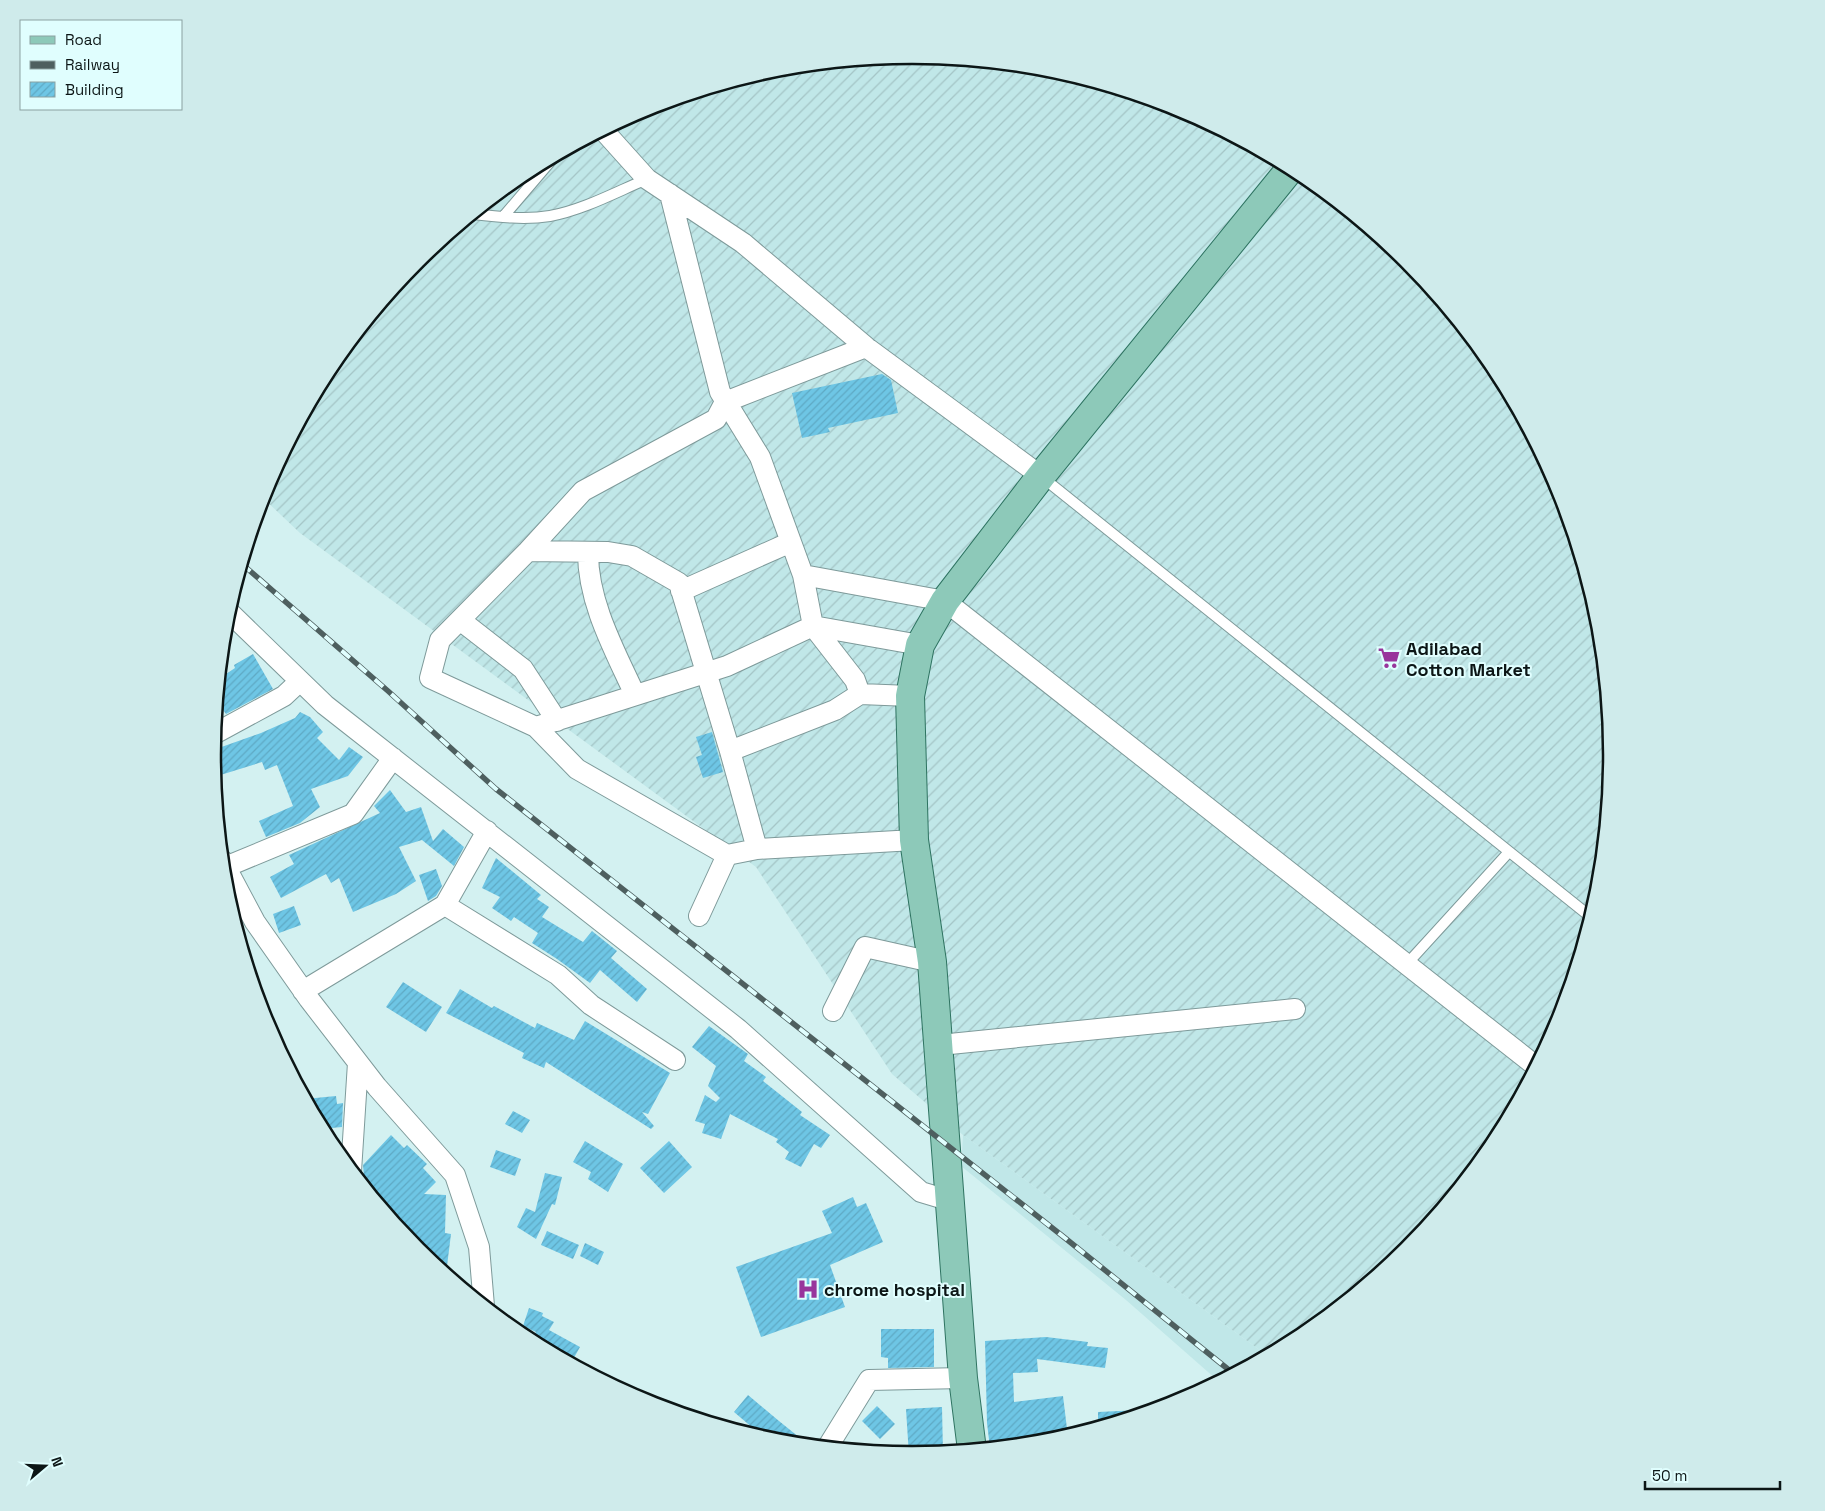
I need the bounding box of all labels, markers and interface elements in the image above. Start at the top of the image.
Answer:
legend [20,20,182,110]
text: Road [65,30,102,49]
text: Railway [65,55,120,74]
text: Building [65,80,124,99]
place label: Adilabad Cotton Market [1406,637,1531,681]
supermarket icon: Adilabad Cotton Market [1376,645,1402,671]
hospital icon: chrome hospital [795,1276,821,1302]
place label: chrome hospital [824,1278,965,1301]
north arrow [20,1441,70,1491]
text: N [47,1454,67,1469]
scale bar [1645,1458,1780,1490]
text: 50 m [1652,1466,1687,1485]

